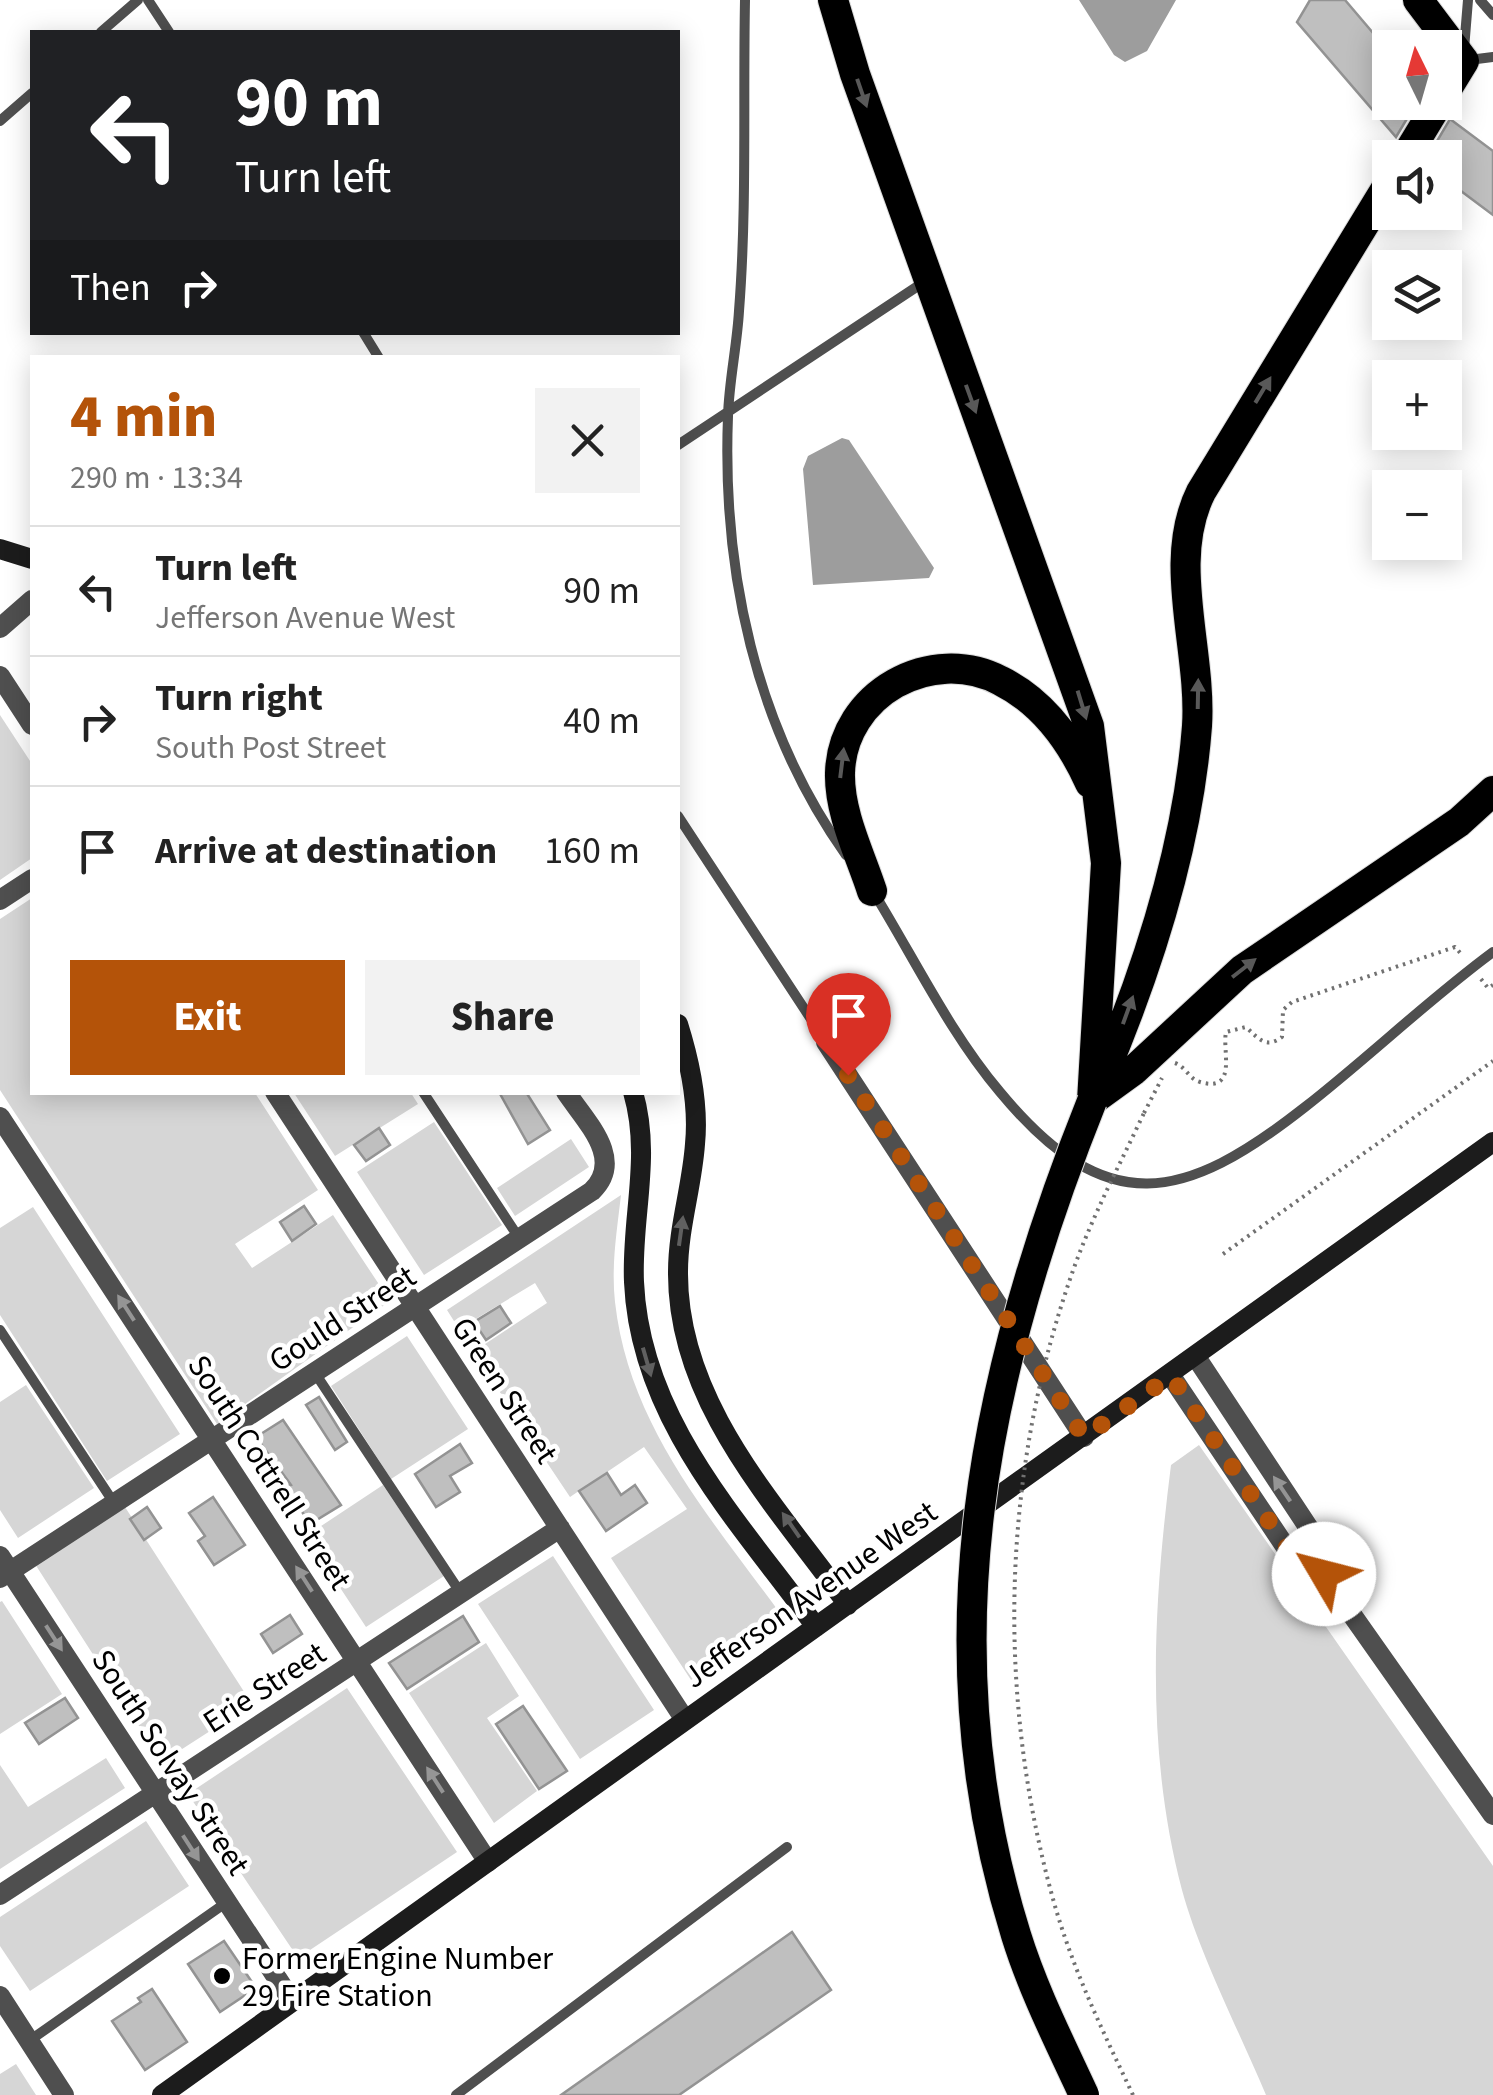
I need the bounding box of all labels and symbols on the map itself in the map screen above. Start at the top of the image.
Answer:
north arrow [1372,30,1462,120]
one-way arrow [855,79,870,109]
one-way arrow [1253,377,1272,404]
one-way arrow [964,385,979,415]
one-way arrow [1190,678,1206,710]
one-way arrow [1076,690,1091,720]
one-way arrow [834,747,850,779]
one-way arrow [1231,958,1257,979]
pin [806,973,891,1076]
one-way arrow [1121,995,1136,1025]
one-way arrow [674,1215,690,1246]
street label: Gould Street [260,1254,425,1384]
one-way arrow [117,1294,135,1321]
street label: Green Street [440,1308,569,1473]
street label: South Cottrell Street [176,1346,363,1599]
one-way arrow [639,1347,655,1378]
one-way arrow [1273,1475,1292,1502]
street label: Jefferson Avenue West [674,1490,947,1700]
one-way arrow [782,1512,801,1539]
position arrow [1272,1522,1376,1626]
one-way arrow [295,1566,314,1593]
one-way arrow [44,1624,62,1651]
street label: Erie Street [194,1631,335,1745]
street label: South Solvay Street [80,1641,261,1885]
one-way arrow [426,1766,445,1794]
one-way arrow [182,1834,200,1861]
place label: Former Engine Number 29 Fire Station [242,1936,554,2019]
marker: Former Engine Number 29 Fire Station [211,1965,233,1987]

